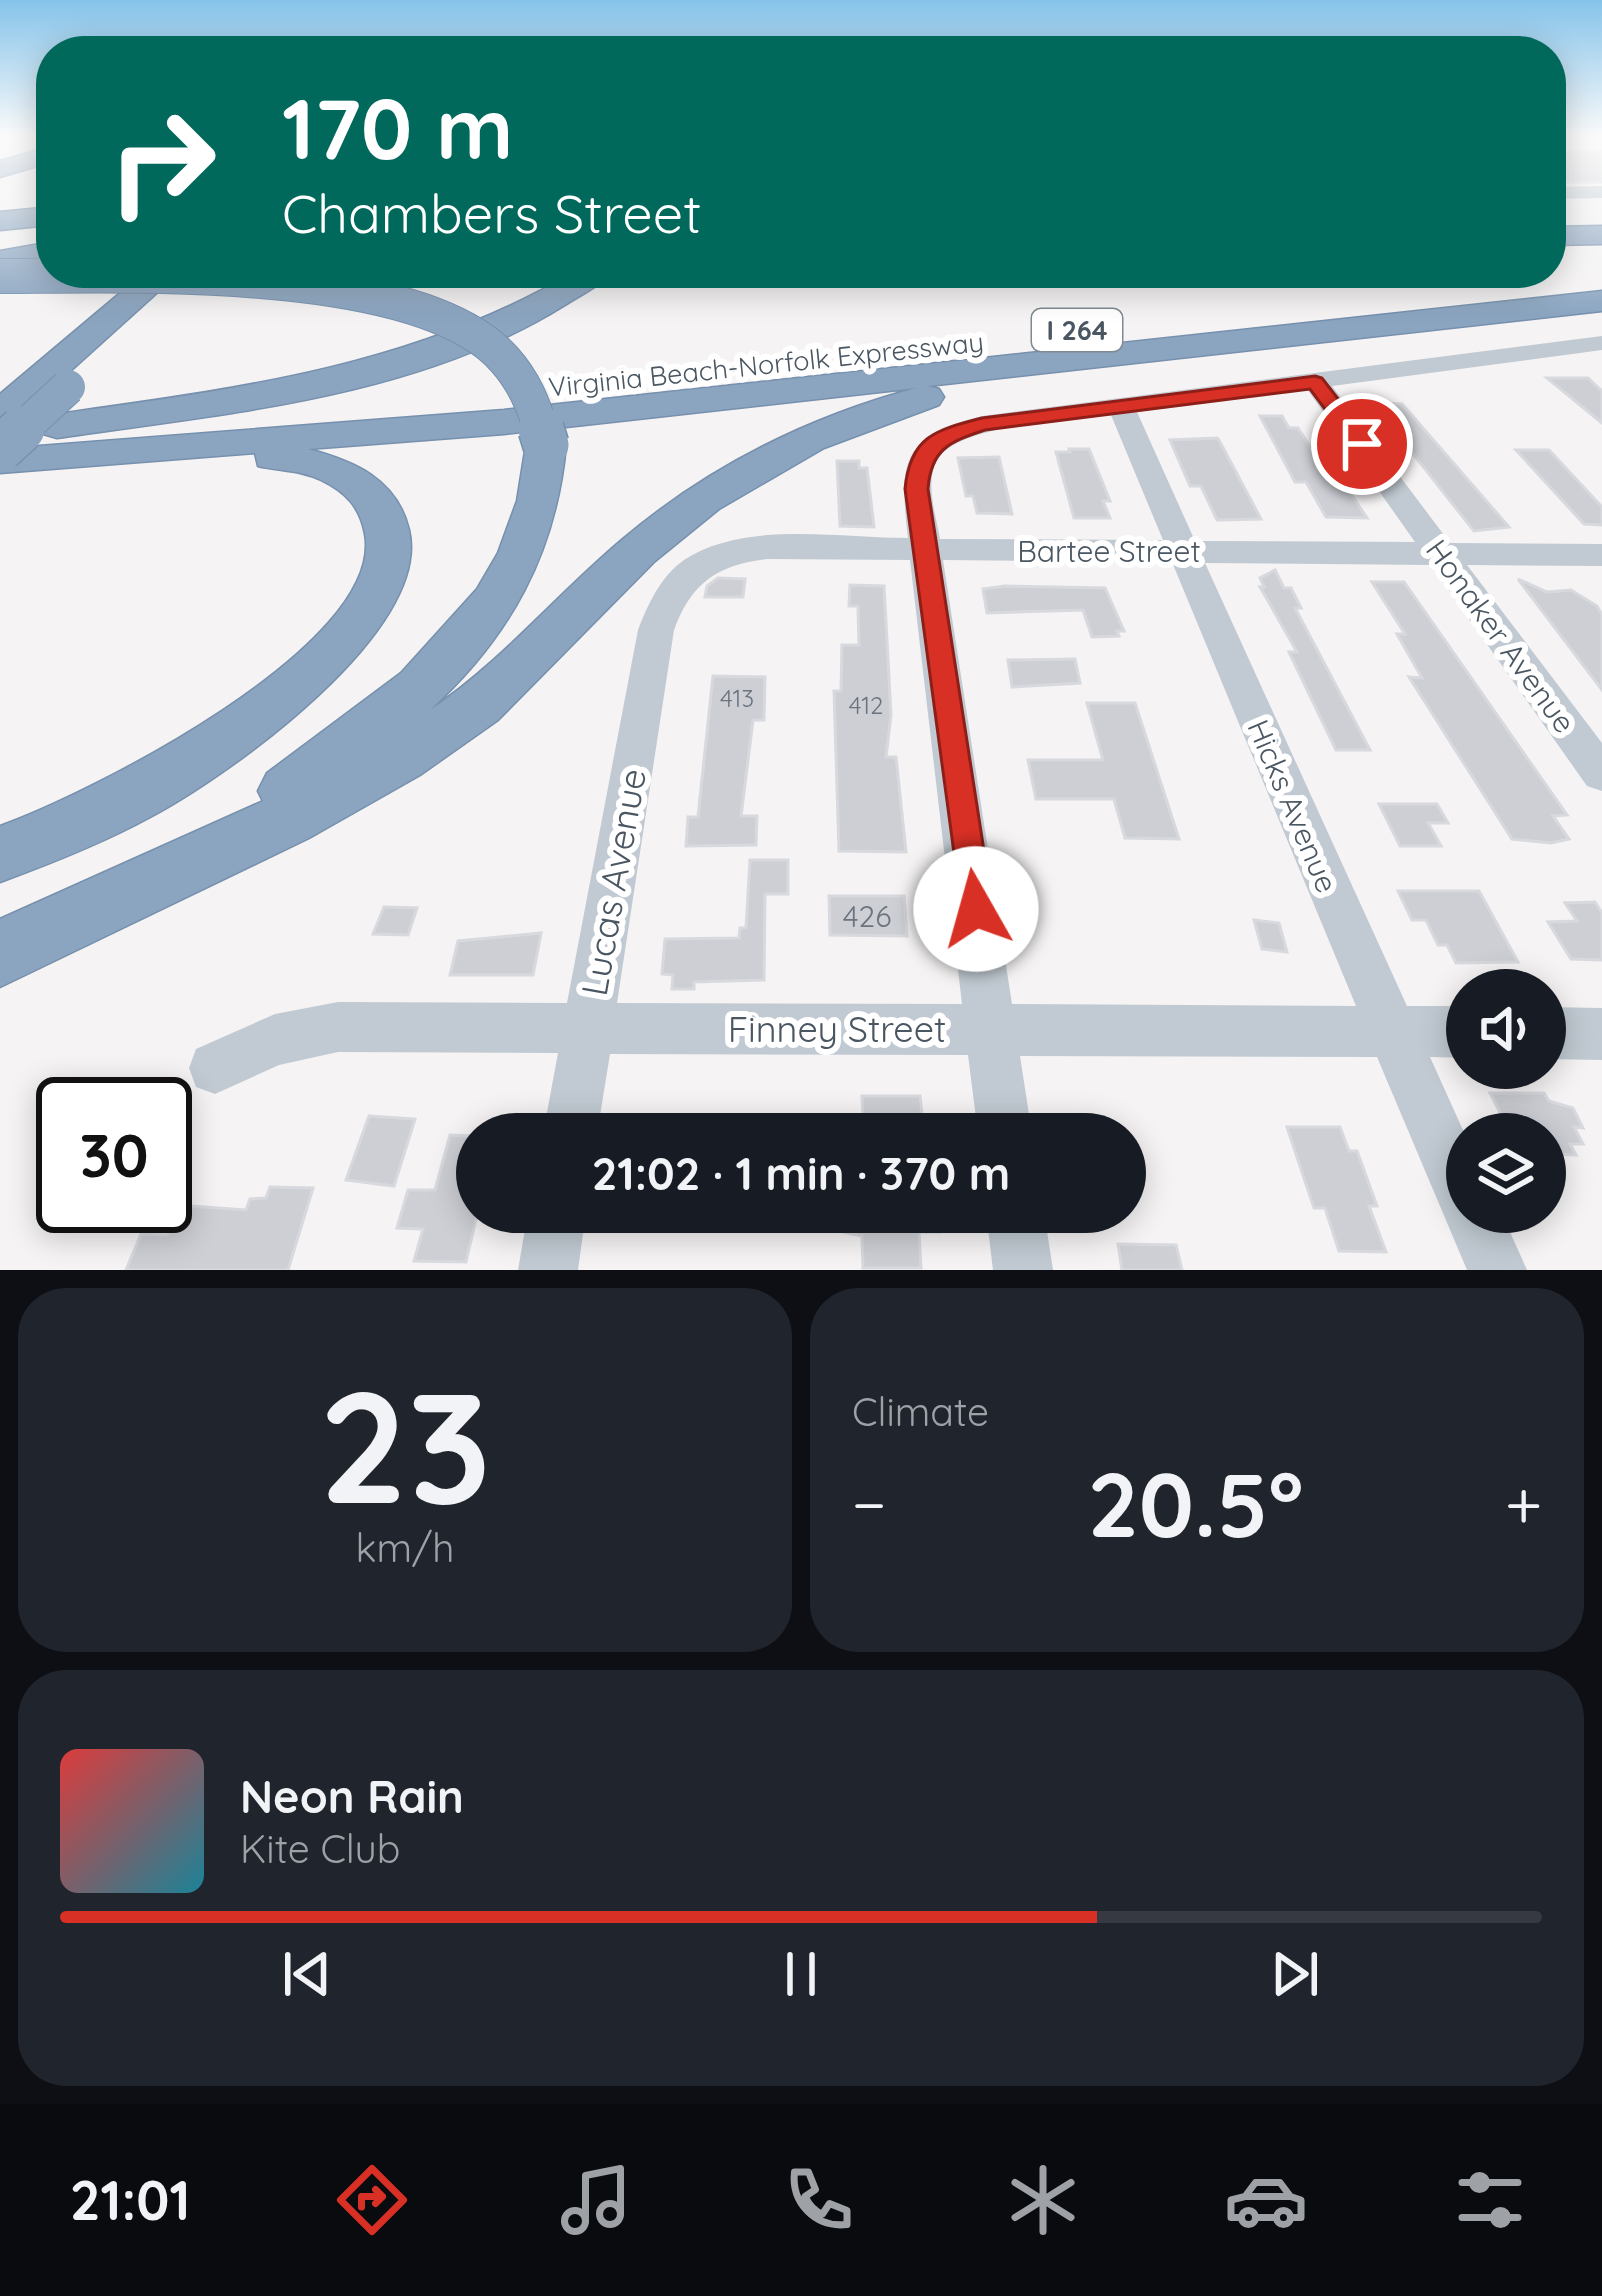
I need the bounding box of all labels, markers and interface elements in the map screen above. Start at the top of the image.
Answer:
text: 170 m [282,75,513,180]
icon: right [84,84,240,240]
text: Chambers Street [282,179,702,247]
road number: I 264 [1032,309,1122,351]
street label: Virginia Beach-Norfolk Expressway [547,324,985,404]
pin [1311,393,1413,495]
icon: arrive [1329,411,1395,477]
street label: Bartee Street [1017,532,1201,570]
street label: Honaker Avenue [1418,532,1584,740]
house number: 413 [720,683,754,713]
house number: 412 [849,690,883,720]
street label: Hicks Avenue [1239,714,1347,898]
street label: Lucas Avenue [571,765,655,999]
position arrow [913,846,1039,972]
house number: 426 [843,897,891,935]
map controls [1446,969,1566,1233]
button: sound [1446,969,1566,1089]
street label: Finney Street [728,1006,946,1051]
speed limit sign: 30 [36,1077,192,1233]
button: layers [1446,1113,1566,1233]
text: 21:02 · 1 min · 370 m [592,1145,1010,1201]
text: 23 [319,1347,491,1542]
text: Climate [852,1387,989,1436]
text: 20.5° [1088,1447,1304,1560]
text: − [852,1462,886,1545]
text: + [1505,1462,1542,1545]
text: km/h [356,1523,454,1572]
text: Neon Rain [240,1768,464,1824]
text: Kite Club [240,1824,400,1873]
icon: previous [274,1941,340,2007]
icon: pause [768,1941,834,2007]
icon: next [1262,1941,1328,2007]
icon: directions [330,2158,414,2242]
icon: music [554,2158,638,2242]
icon: phone [777,2158,861,2242]
icon: climate [1001,2158,1085,2242]
icon: car [1224,2158,1308,2242]
icon: filters [1448,2158,1532,2242]
text: 21:01 [70,2166,190,2234]

